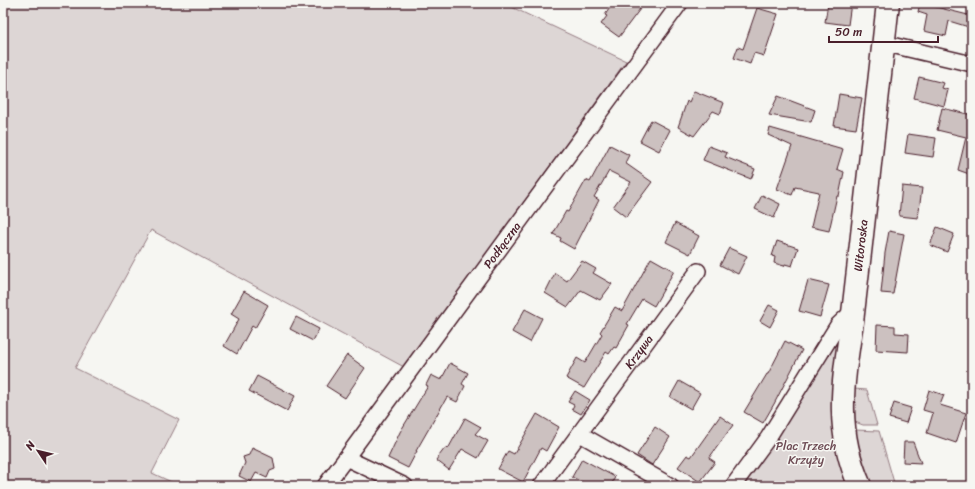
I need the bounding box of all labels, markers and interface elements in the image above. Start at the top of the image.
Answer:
scale bar [829,18,938,44]
text: 50 m [835,21,862,43]
street label: Podłączna [477,217,527,273]
street label: Witoroska [847,218,875,273]
street label: Krzywa [619,330,659,374]
north arrow [18,431,58,471]
park label: Plac Trzech Krzyży [776,435,836,471]
text: N [20,437,40,455]

